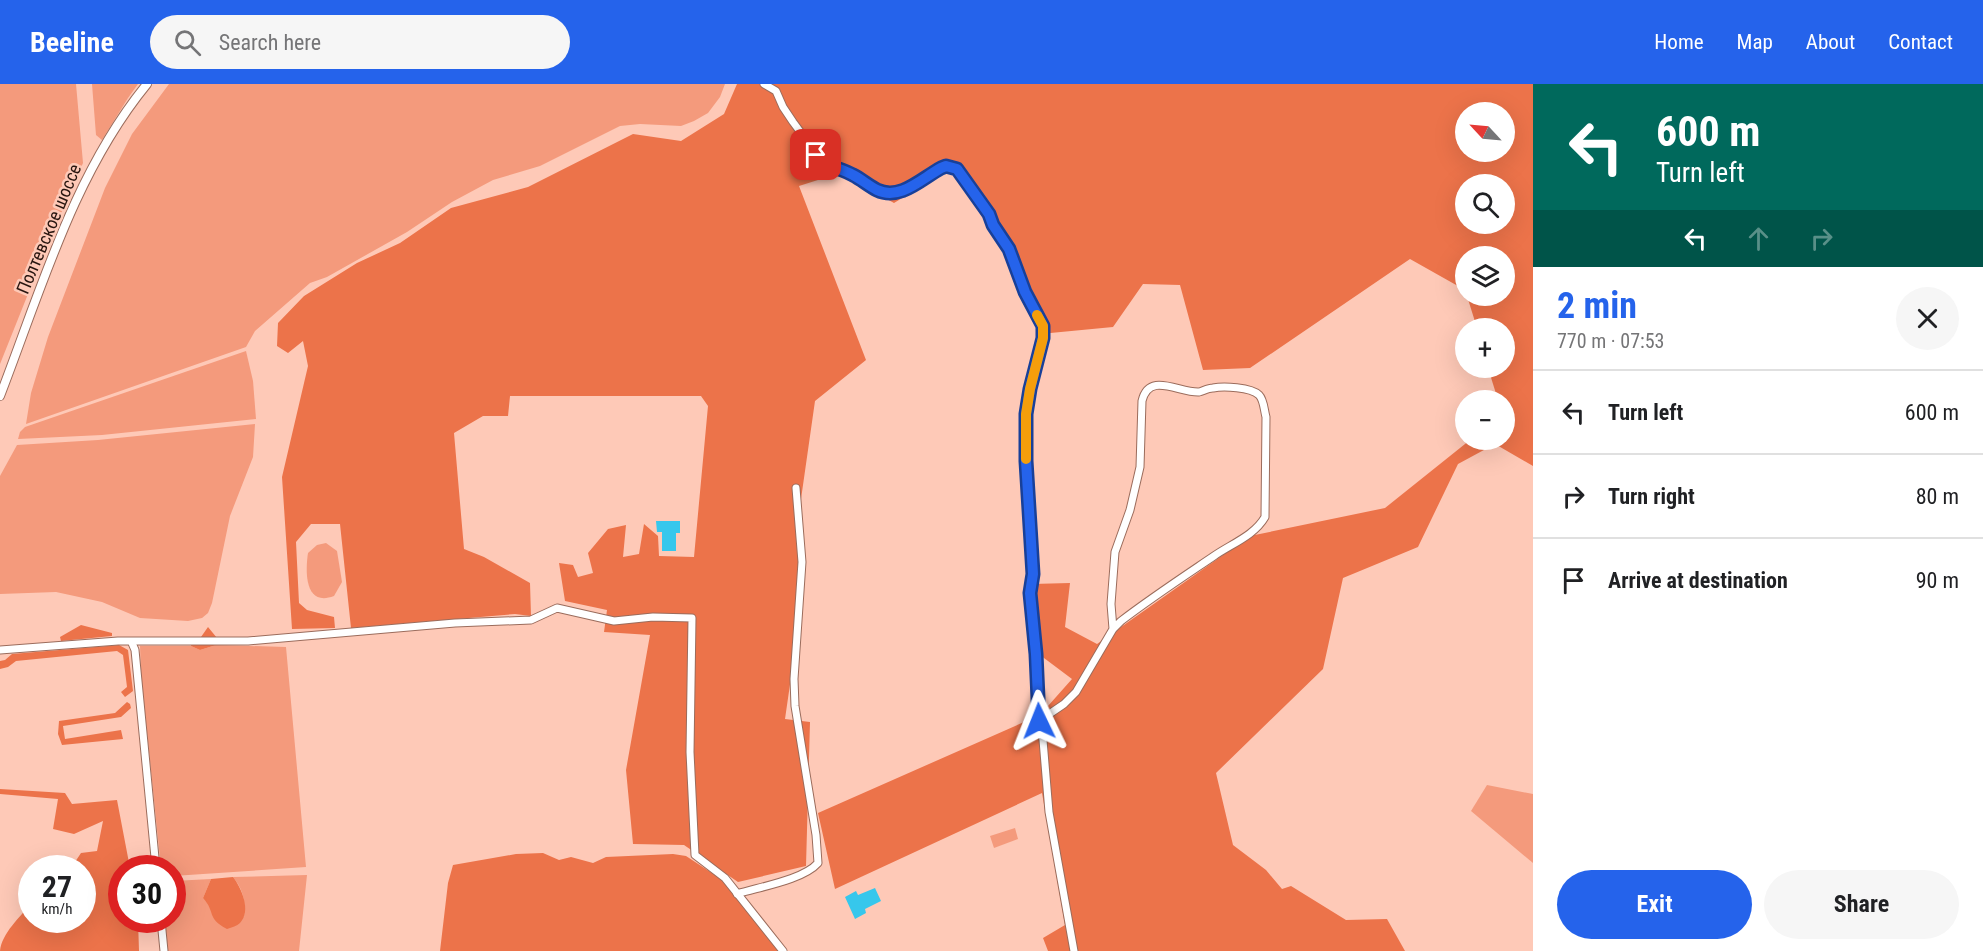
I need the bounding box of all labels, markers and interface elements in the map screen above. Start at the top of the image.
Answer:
search box [150,15,570,69]
text: Beeline [30,26,114,59]
icon: search [171,26,204,59]
text: Search here [219,30,321,55]
text: Home [1654,30,1704,54]
text: Map [1737,30,1773,54]
text: About [1806,30,1855,54]
text: Contact [1888,30,1953,54]
north arrow [1455,102,1515,162]
map controls [1455,102,1515,450]
text: 600 m [1656,107,1761,156]
icon: left [1557,108,1635,186]
pin [790,129,841,180]
icon: arrive [799,138,832,171]
text: Turn left [1656,157,1745,189]
street label: Полтевское шоссе [12,161,85,297]
button: search [1455,174,1515,234]
icon: left [1679,222,1712,255]
icon: ahead [1742,222,1775,255]
icon: right [1805,222,1838,255]
button: layers [1455,246,1515,306]
text: 2 min [1557,285,1637,327]
button: close [1896,287,1959,350]
button: + [1455,318,1515,378]
text: 770 m · 07:53 [1557,329,1664,353]
button: − [1455,390,1515,450]
icon: left [1557,396,1590,429]
text: Turn left [1608,400,1683,425]
text: 600 m [1905,400,1959,425]
icon: right [1557,480,1590,513]
text: Turn right [1608,484,1695,509]
text: 80 m [1916,484,1959,509]
icon: arrive [1557,564,1590,597]
text: Arrive at destination [1608,568,1788,593]
text: 90 m [1916,568,1959,593]
position arrow [1007,689,1071,753]
speed limit sign: 30 [108,855,186,933]
text: 27 [42,869,72,904]
button: Exit [1557,870,1752,939]
button: Share [1764,870,1959,939]
text: km/h [42,900,72,918]

